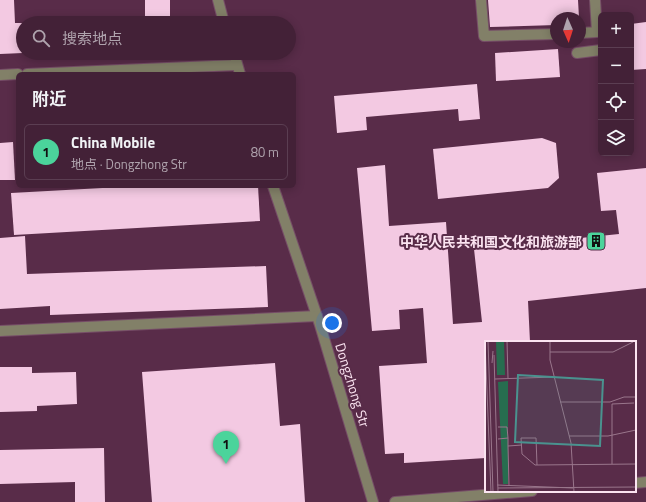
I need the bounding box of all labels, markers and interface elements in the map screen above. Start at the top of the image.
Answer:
north arrow [550,12,586,48]
map controls [598,12,634,156]
button: + [598,12,634,48]
search box [16,16,296,60]
icon: search [30,27,52,49]
text: 搜索地点 [62,27,122,50]
button: − [598,48,634,84]
button: locate [598,84,634,120]
text: 附近 [32,86,66,112]
button: layers [598,120,634,156]
text: China Mobile [71,131,155,154]
text: 1 [42,142,50,162]
text: 80 m [251,142,279,162]
text: 地点 · Dongzhong Str [71,154,187,174]
building icon: 中华人民共和国文化和旅游部 [585,230,607,252]
place label: 中华人民共和国文化和旅游部 [400,231,582,252]
your location [322,313,342,333]
street label: Dongzhong Str [330,340,376,430]
inset map [485,341,636,492]
pin: 1 [213,431,239,464]

